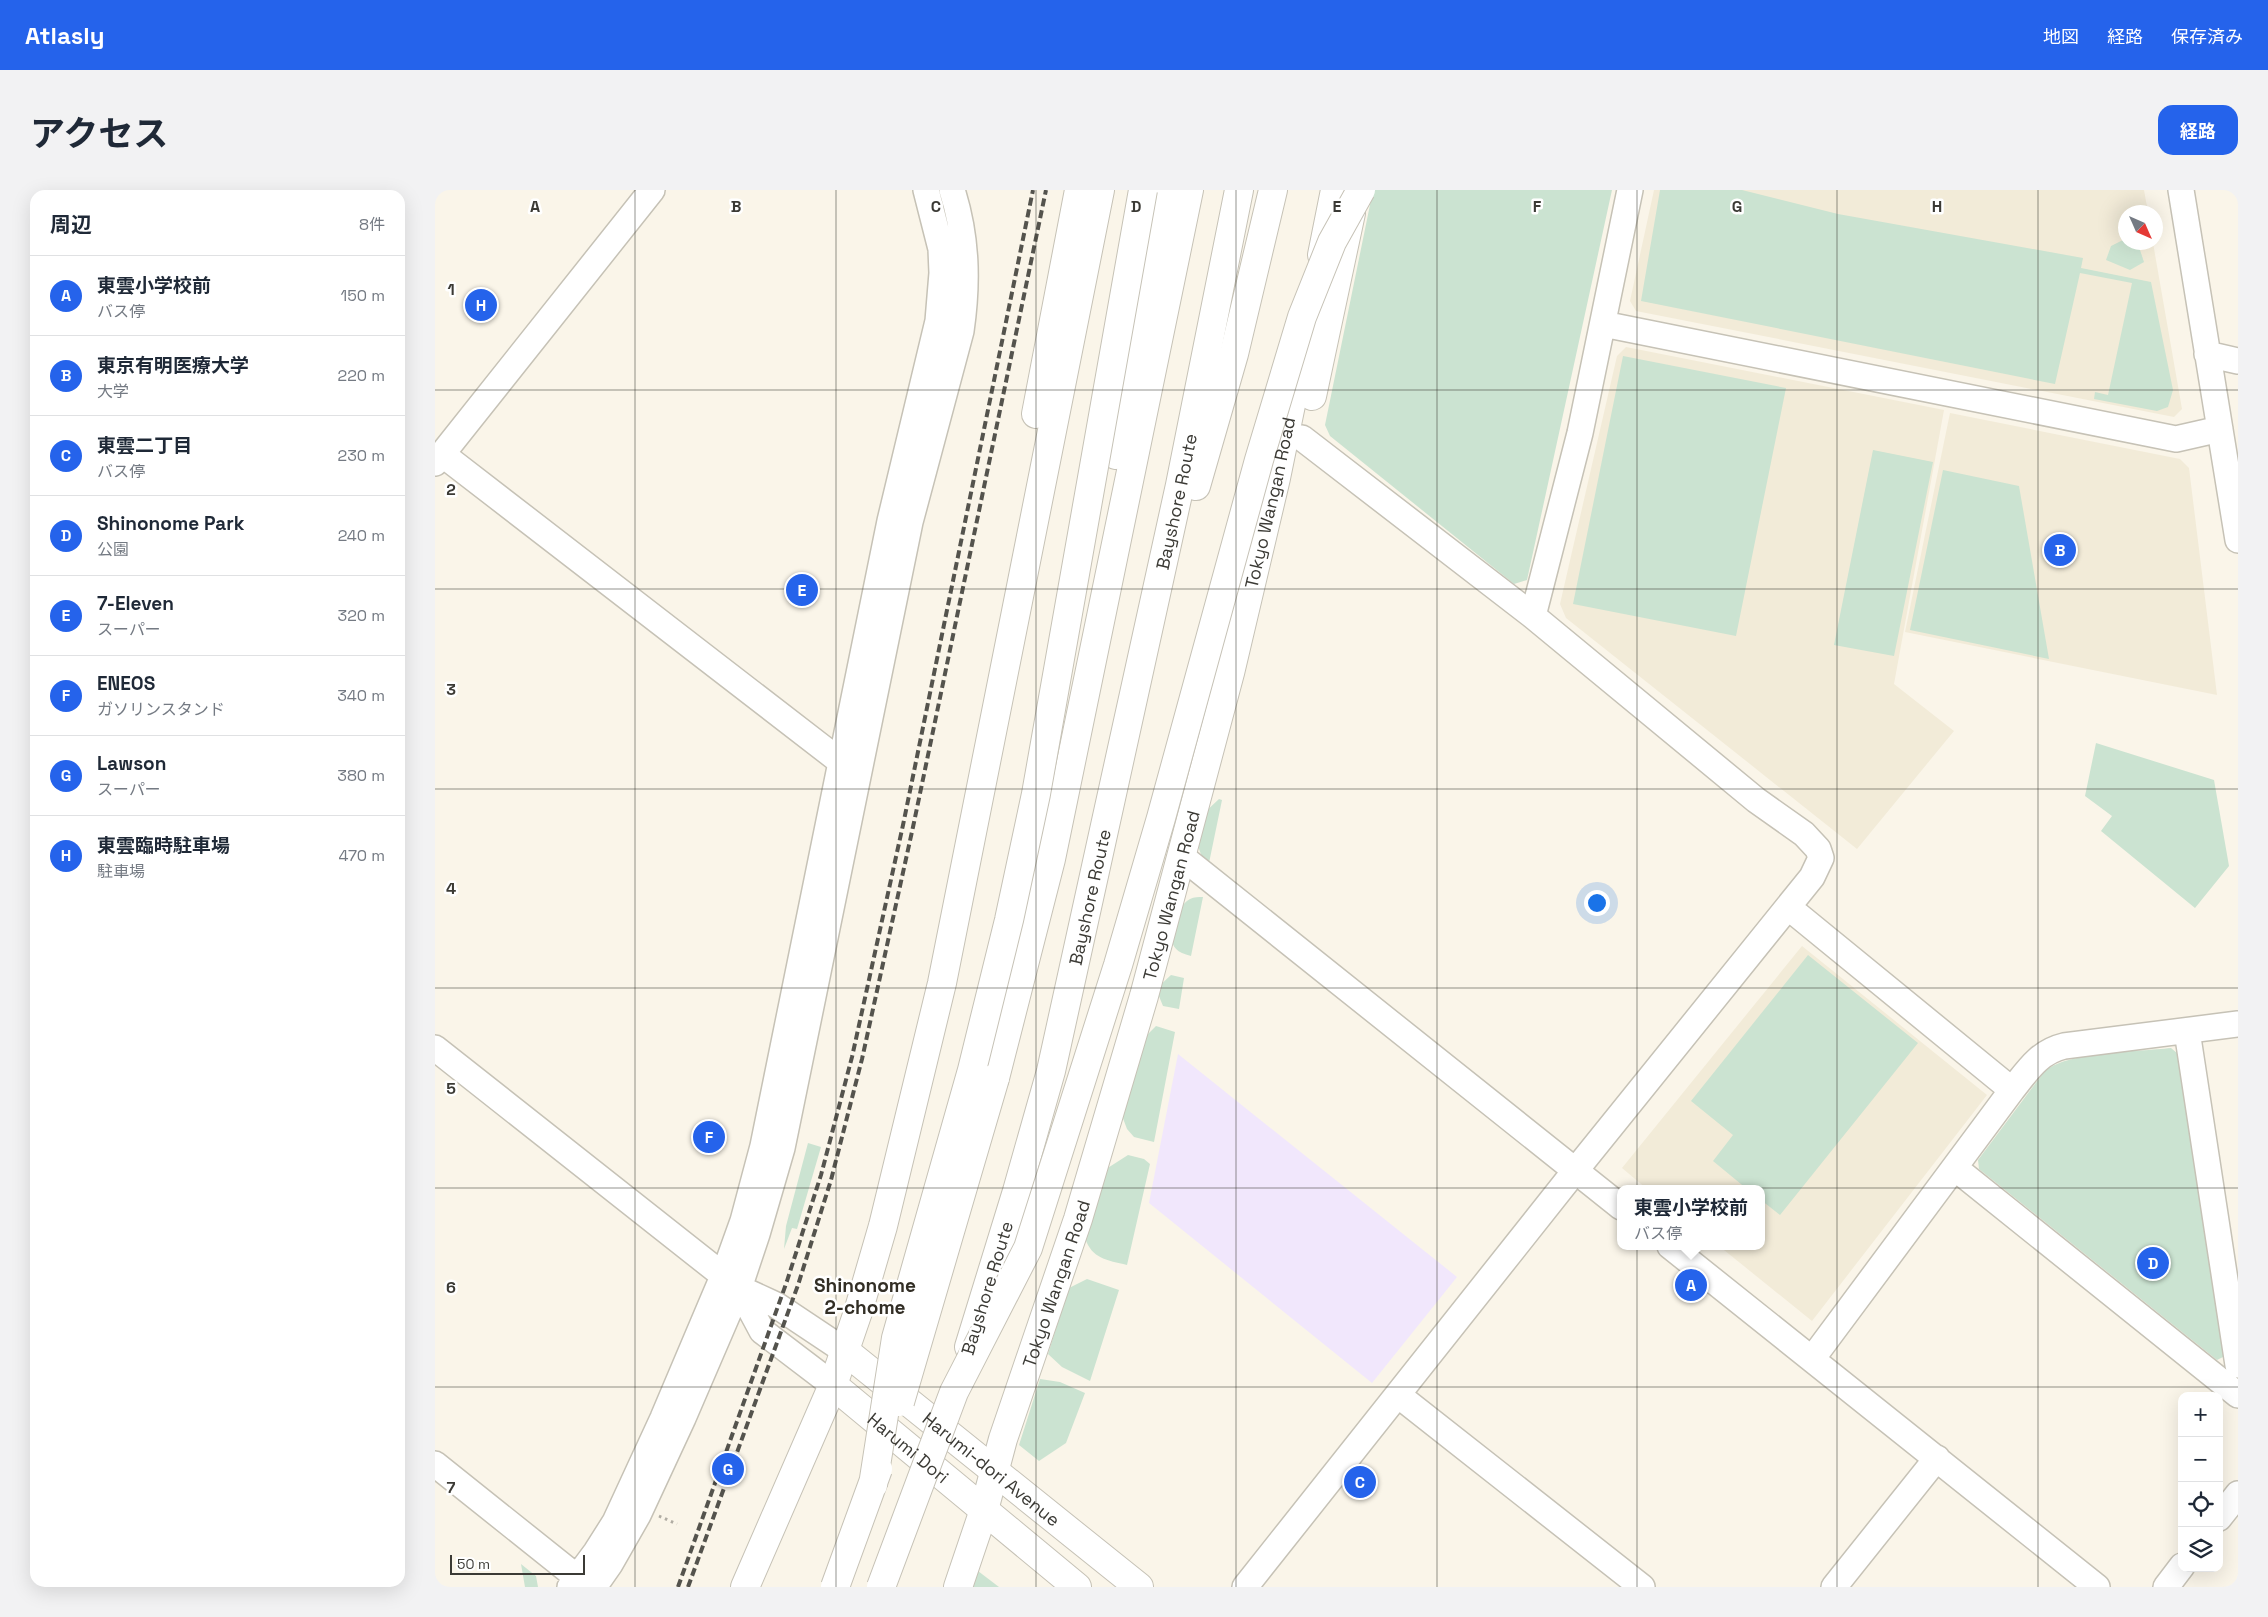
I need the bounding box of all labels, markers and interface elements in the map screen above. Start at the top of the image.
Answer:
text: Atlasly [25,20,104,51]
text: 地図 [2043,25,2079,48]
text: 経路 [2107,25,2143,48]
text: 保存済み [2171,25,2243,48]
button: 経路 [2158,105,2238,155]
text: アクセス [30,112,168,156]
text: A [530,196,540,217]
text: B [731,196,741,217]
text: C [931,196,941,217]
text: D [1131,196,1141,217]
text: E [1333,196,1342,217]
text: F [1533,196,1542,217]
text: G [1732,196,1742,217]
text: H [1932,196,1942,217]
north arrow [2118,205,2163,250]
text: 周辺 [50,211,92,238]
text: 8件 [359,214,385,235]
text: 東雲小学校前 [97,273,211,298]
text: 1 [447,279,455,300]
text: A [61,285,71,306]
text: 150 m [341,285,385,306]
pin: H [465,286,497,324]
text: バス停 [97,301,145,322]
text: 東京有明医療大学 [97,353,249,378]
text: B [61,365,71,386]
text: 220 m [338,365,385,386]
text: 大学 [97,381,129,402]
street label: Tokyo Wangan Road [1239,415,1300,591]
street label: Bayshore Route [1150,431,1202,572]
text: 東雲二丁目 [97,433,192,458]
text: C [61,445,71,466]
text: 230 m [338,445,385,466]
text: バス停 [97,461,145,482]
text: 2 [446,479,456,500]
text: Shinonome Park [97,511,244,536]
text: D [61,525,71,546]
text: 240 m [338,525,385,546]
pin: B [2044,531,2076,569]
text: 公園 [97,539,129,560]
pin: E [786,571,818,609]
text: 7-Eleven [97,591,174,616]
text: E [62,605,70,626]
text: 320 m [338,605,385,626]
text: スーパー [97,619,161,640]
text: ENEOS [97,671,155,696]
text: 3 [446,679,456,700]
text: F [62,685,70,706]
text: 340 m [337,685,385,706]
text: ガソリンスタンド [97,699,225,720]
text: Lawson [97,751,166,776]
text: G [61,765,71,786]
text: 380 m [337,765,385,786]
text: スーパー [97,779,161,800]
street label: Tokyo Wangan Road [1137,808,1204,983]
street label: Bayshore Route [1063,827,1115,967]
text: 東雲臨時駐車場 [97,833,230,858]
text: H [61,845,71,866]
text: 470 m [338,845,385,866]
text: 駐車場 [97,861,145,882]
text: 4 [446,878,456,899]
your location [1584,890,1610,916]
text: 5 [446,1078,456,1099]
pin: F [693,1118,725,1156]
popup [1617,1185,1765,1250]
text: 東雲小学校前 [1634,1195,1748,1220]
street label: Tokyo Wangan Road [1017,1197,1095,1370]
street label: Bayshore Route [956,1218,1018,1358]
text: バス停 [1634,1223,1682,1244]
pin: D [2137,1244,2169,1282]
pin: A [1675,1266,1707,1304]
district label: Shinonome 2-chome [814,1273,916,1320]
text: 6 [446,1277,456,1298]
map controls [2178,1392,2223,1572]
button: + [2178,1392,2223,1437]
street label: Harumi-dori Avenue [918,1406,1065,1531]
street label: Harumi Dori [863,1407,954,1488]
button: − [2178,1437,2223,1482]
pin: G [712,1450,744,1488]
pin: C [1344,1463,1376,1501]
text: 7 [447,1477,456,1498]
button: locate [2178,1482,2223,1527]
button: layers [2178,1527,2223,1572]
scale bar [450,1552,585,1575]
text: 50 m [457,1555,490,1573]

